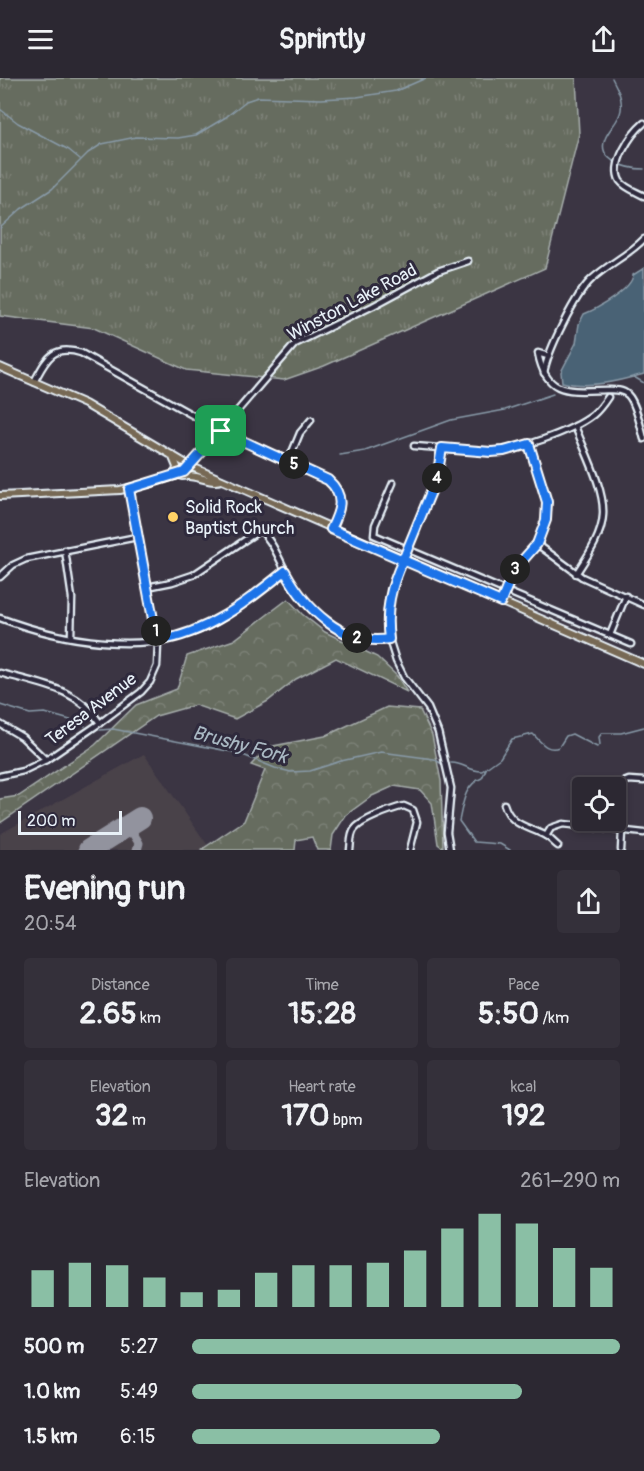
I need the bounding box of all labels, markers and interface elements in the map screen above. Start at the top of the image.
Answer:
icon: menu [24,23,57,56]
text: Sprintly [279,23,365,56]
icon: share [587,23,620,56]
street label: Winston Lake Road [284,259,421,346]
pin [195,405,246,456]
icon: arrive [204,414,237,447]
pin: 5 [279,449,309,479]
text: 5 [290,454,298,474]
pin: 4 [422,463,452,493]
text: 4 [432,468,442,488]
place label: Solid Rock Baptist Church [185,496,294,540]
marker: Solid Rock Baptist Church [166,510,180,524]
pin: 3 [500,554,530,584]
text: 3 [511,559,519,579]
pin: 1 [141,616,171,646]
text: 1 [153,621,159,641]
pin: 2 [342,623,372,653]
text: 2 [353,628,361,648]
street label: Teresa Avenue [41,668,142,751]
water label: Brushy Fork [190,720,292,770]
map controls [572,777,626,831]
button: locate [572,777,626,831]
scale bar [18,808,122,836]
text: 200 m [27,811,75,831]
text: Evening run [24,868,185,909]
button: share [557,870,620,933]
text: 20:54 [24,911,77,936]
text: Distance [91,975,150,995]
text: Time [305,975,339,995]
text: Pace [508,975,539,995]
text: 2.65 [80,995,137,1032]
text: 15:28 [288,995,356,1032]
text: 5:50 [478,995,539,1032]
text: km [137,1008,161,1028]
text: /km [539,1008,569,1028]
text: Elevation [90,1077,151,1097]
text: Heart rate [288,1077,356,1097]
text: kcal [511,1077,537,1097]
text: 32 [95,1097,128,1134]
text: 170 [281,1097,329,1134]
text: 192 [502,1097,546,1134]
text: m [128,1110,146,1130]
text: bpm [329,1110,363,1130]
text: Elevation [24,1168,100,1193]
text: 261–290 m [520,1168,620,1193]
text: 500 m [24,1334,84,1359]
text: 5:27 [120,1334,158,1359]
text: 1.0 km [24,1379,80,1404]
text: 5:49 [120,1379,158,1404]
text: 1.5 km [24,1424,77,1449]
text: 6:15 [120,1424,156,1449]

